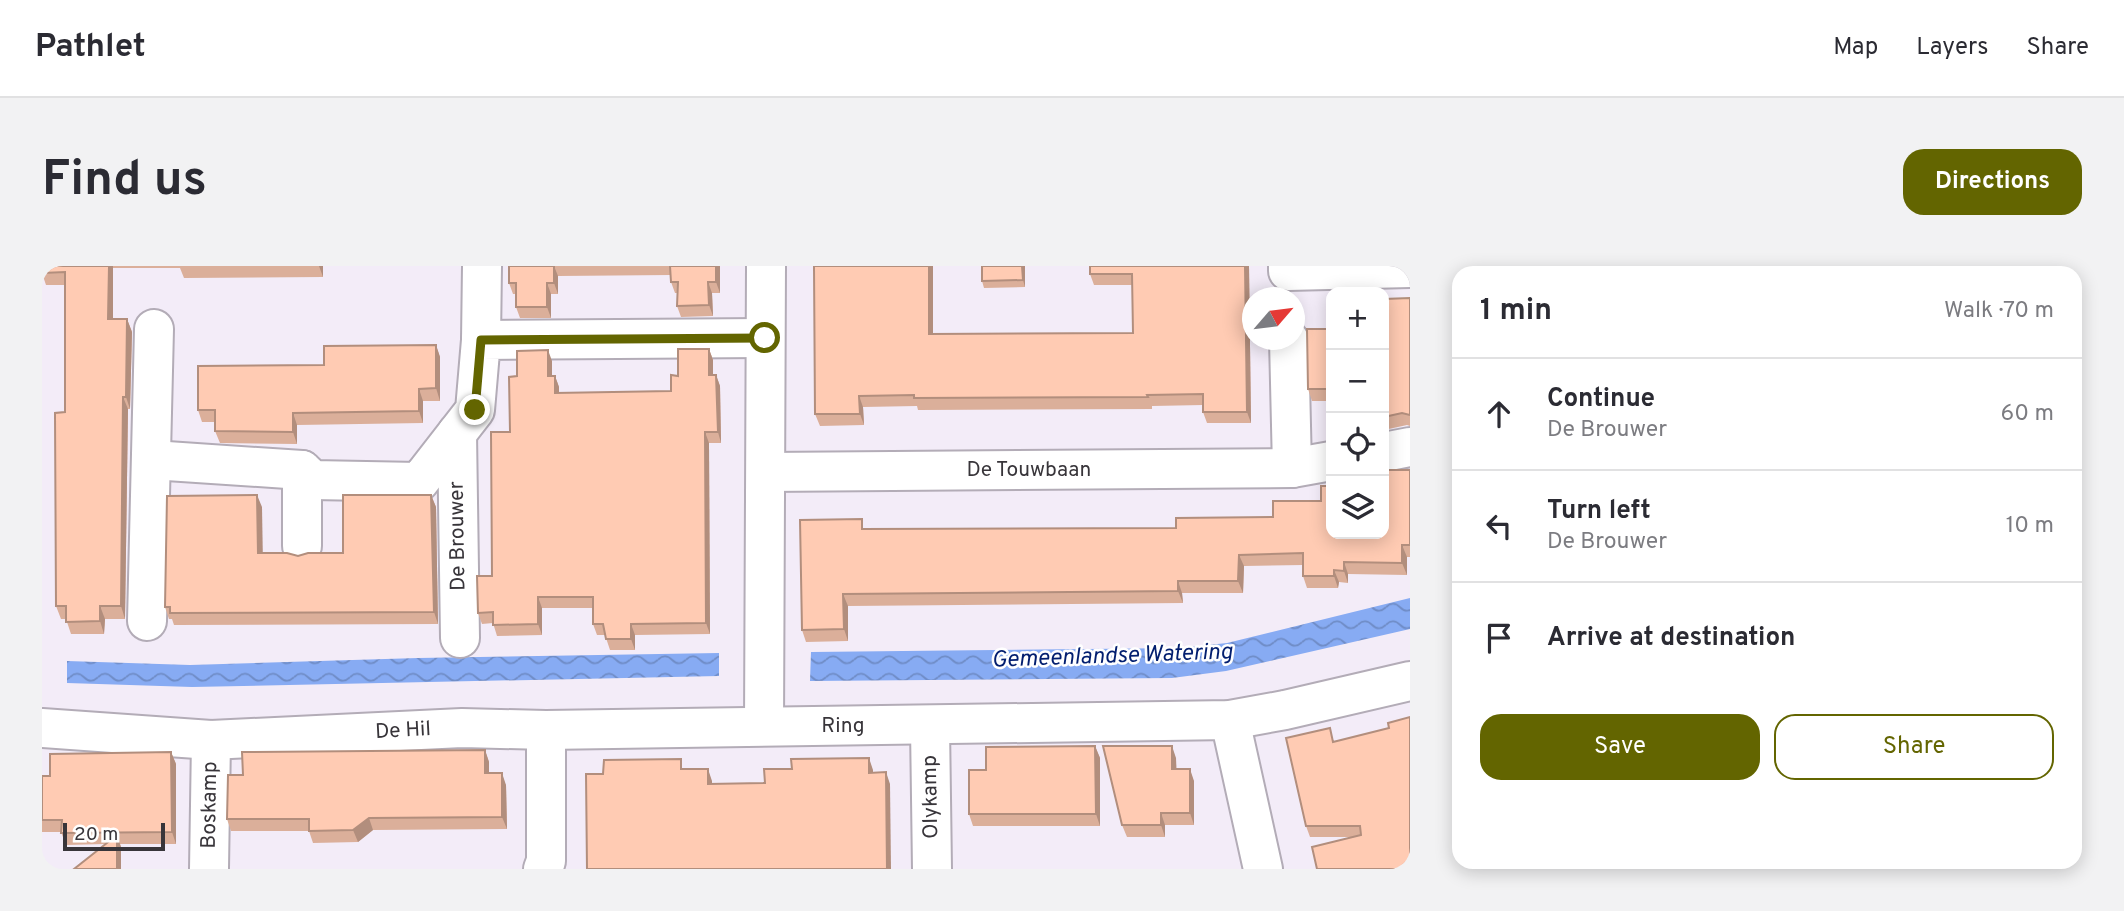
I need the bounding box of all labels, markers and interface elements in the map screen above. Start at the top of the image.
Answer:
text: Pathlet [35,27,146,69]
text: Map [1833,33,1878,63]
text: Layers [1916,33,1988,63]
text: Share [2026,33,2089,63]
button: Directions [1903,149,2082,215]
text: Find us [42,151,207,213]
north arrow [1242,287,1305,350]
map controls [1326,287,1389,539]
button: + [1326,287,1389,350]
text: 1 min [1480,293,1552,330]
text: Walk · 70 m [1944,297,2054,326]
route start [749,322,780,353]
button: − [1326,350,1389,413]
text: Continue [1547,383,1655,416]
route end [459,394,490,425]
icon: ahead [1480,395,1518,433]
text: 60 m [2001,400,2054,429]
button: locate [1326,413,1389,476]
text: De Brouwer [1547,416,1667,445]
street label: De Touwbaan [967,457,1091,484]
button: layers [1326,476,1389,539]
street label: De Brouwer [444,481,472,591]
text: Turn left [1547,495,1651,528]
icon: left [1480,507,1518,545]
text: 10 m [2006,512,2054,541]
text: De Brouwer [1547,528,1667,557]
icon: arrive [1480,619,1518,657]
text: Arrive at destination [1547,622,1795,655]
water label: Gemeenlandse Watering [991,638,1234,676]
street label: Ring [821,713,865,740]
button: Save [1480,714,1760,780]
button: Share [1774,714,2054,780]
street label: De Hil [374,716,432,746]
street label: Olykamp [917,755,945,839]
street label: Boskamp [196,761,224,849]
scale bar [63,820,164,852]
text: 20 m [74,823,118,847]

